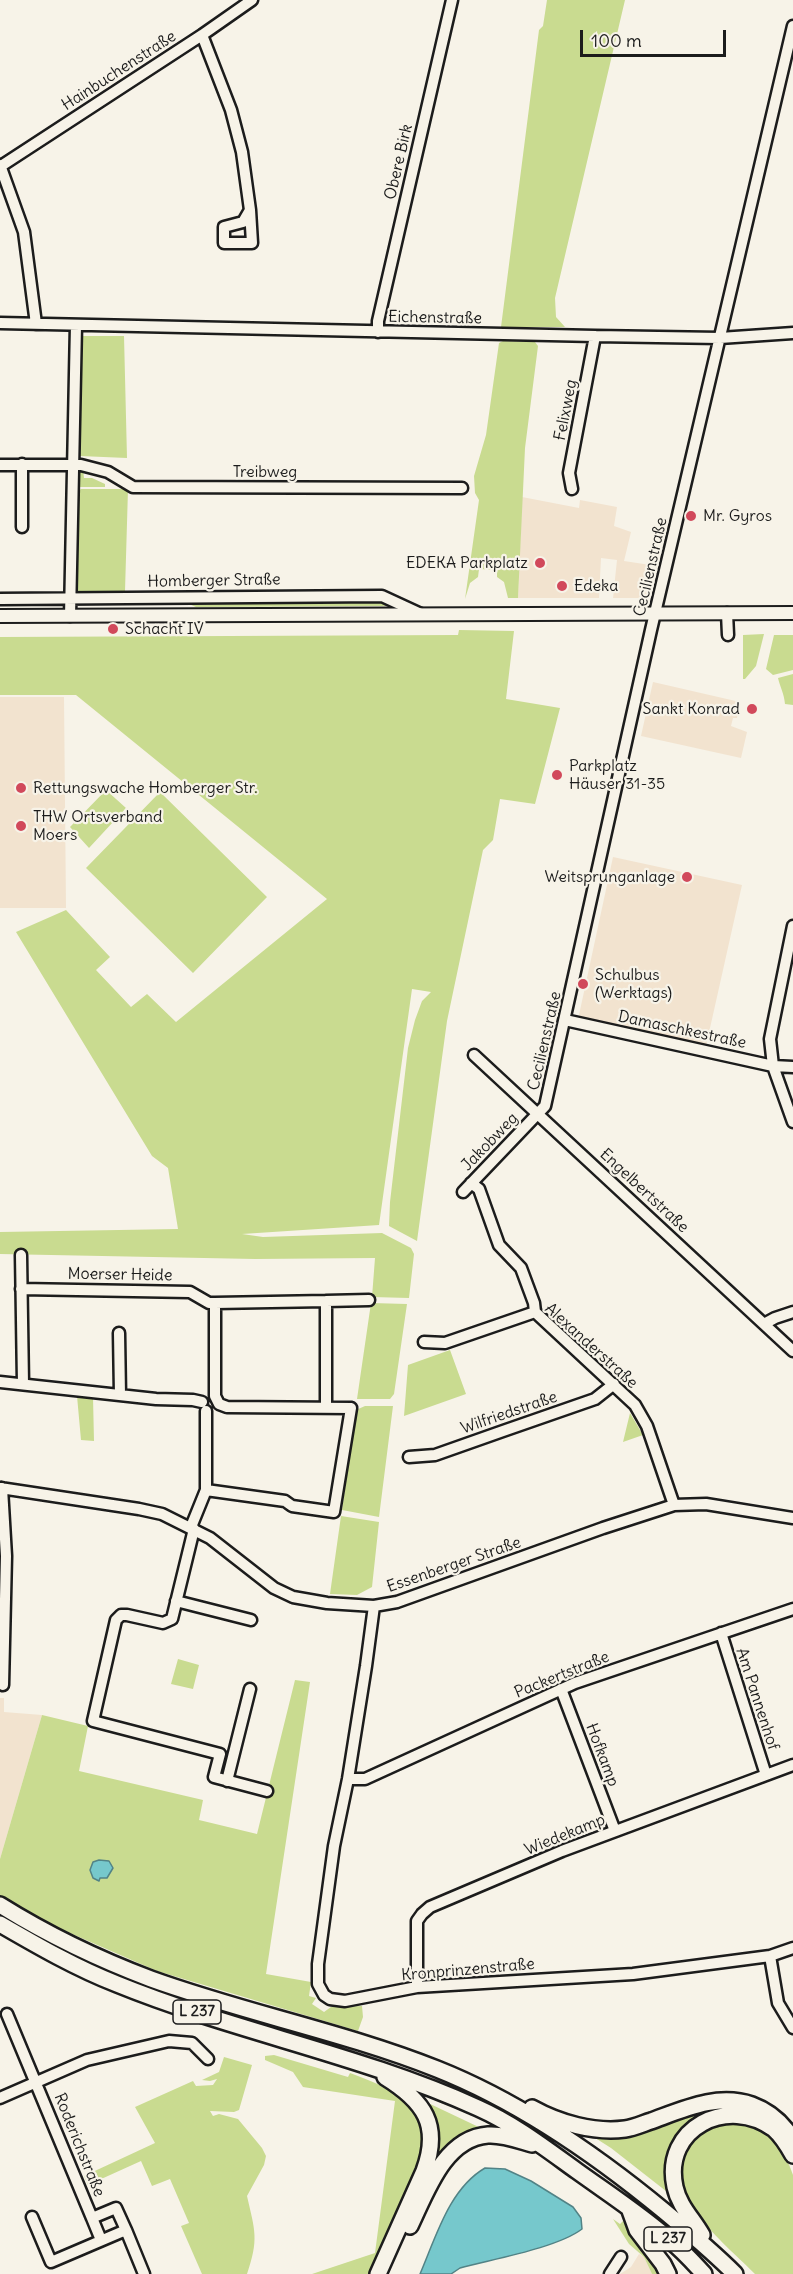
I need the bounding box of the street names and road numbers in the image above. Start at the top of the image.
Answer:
street label: Hainbuchenstraße [58,27,180,115]
street label: Obere Birk [381,122,417,202]
street label: Eichenstraße [388,308,482,328]
street label: Felixweg [551,378,581,442]
street label: Treibweg [233,462,297,482]
street label: Cecilienstraße [630,516,672,618]
street label: Homberger Straße [147,570,281,592]
street label: Cecilienstraße [524,990,566,1092]
street label: Damaschkestraße [616,1007,748,1053]
street label: Jakobweg [458,1109,522,1175]
street label: Engelbertstraße [596,1145,692,1237]
street label: Moerser Heide [67,1264,173,1286]
street label: Alexanderstraße [541,1299,641,1393]
street label: Wilfriedstraße [458,1388,560,1438]
street label: Essenberger Straße [385,1533,523,1597]
street label: Am Pannenhof [731,1646,783,1752]
street label: Packertstraße [512,1647,612,1703]
street label: Hofkamp [581,1721,623,1789]
street label: Wiedekamp [522,1810,608,1860]
street label: Kronprinzenstraße [401,1955,535,1985]
road number: L 237 [173,2000,221,2024]
street label: Roderichstraße [50,2090,108,2200]
road number: L 237 [644,2227,692,2251]

